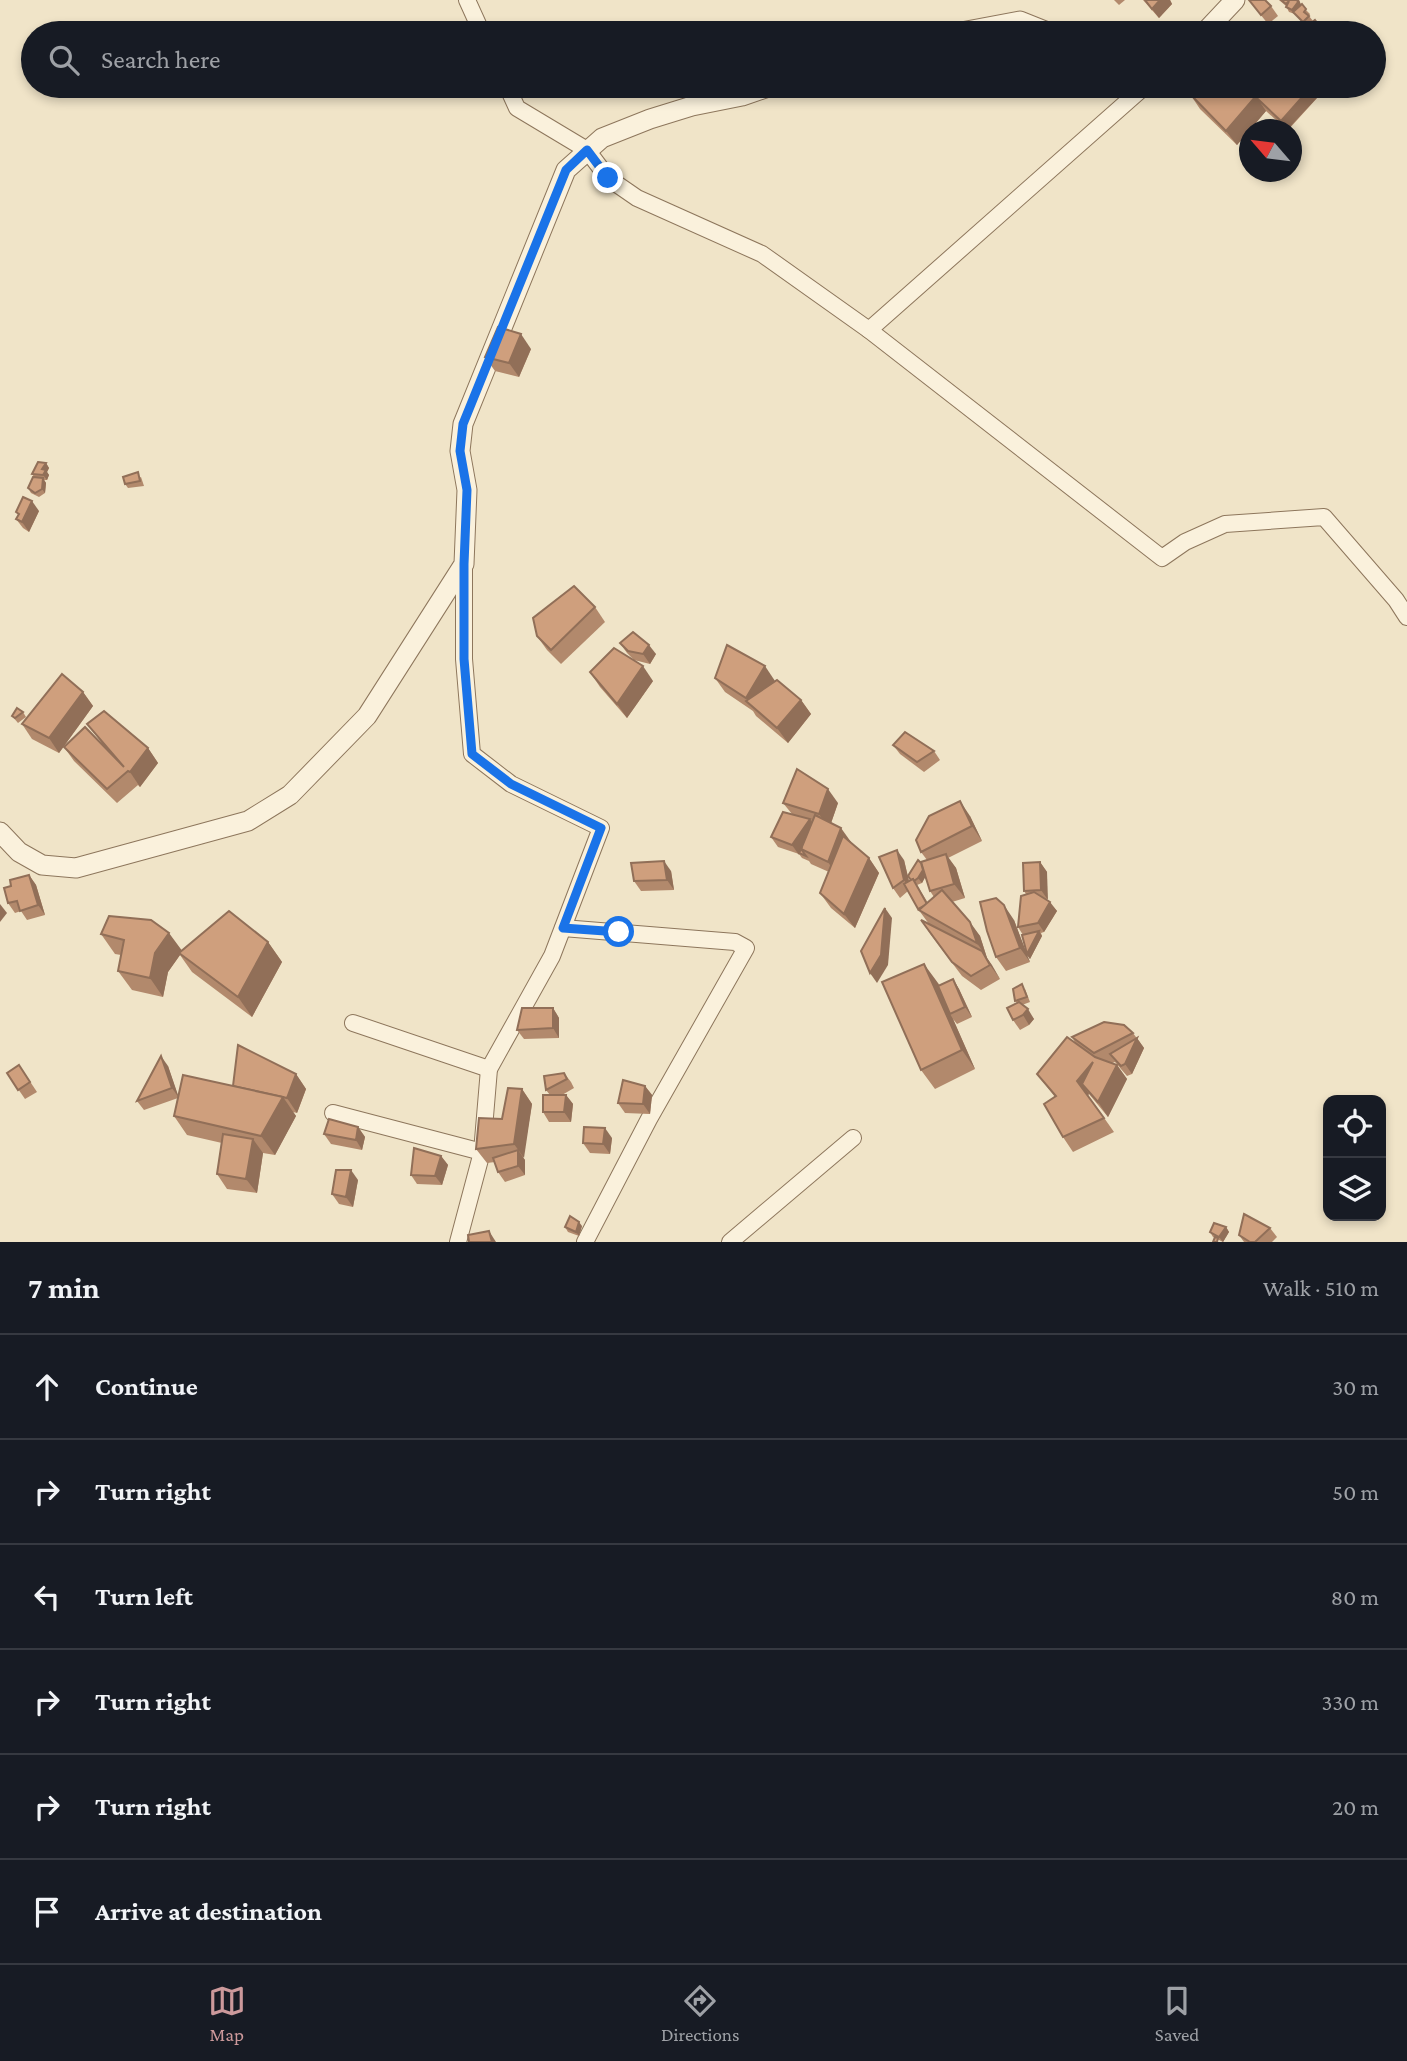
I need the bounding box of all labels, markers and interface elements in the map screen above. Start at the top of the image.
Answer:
search box [21,21,1386,98]
icon: search [45,41,83,79]
text: Search here [101,45,220,74]
north arrow [1239,119,1302,182]
route end [592,162,623,193]
route start [603,916,634,947]
map controls [1323,1095,1386,1221]
button: locate [1323,1095,1386,1158]
button: layers [1323,1158,1386,1221]
text: 7 min [28,1271,100,1304]
text: Walk · 510 m [1263,1275,1379,1301]
icon: ahead [28,1368,66,1406]
text: Continue [95,1372,198,1401]
text: 30 m [1332,1374,1379,1400]
icon: right [28,1473,66,1511]
text: Turn right [95,1477,211,1506]
text: 50 m [1332,1479,1379,1505]
icon: left [28,1578,66,1616]
text: Turn left [95,1582,193,1611]
text: 80 m [1331,1584,1379,1610]
icon: right [28,1683,66,1721]
text: Turn right [95,1687,211,1716]
text: 330 m [1321,1689,1379,1715]
icon: right [28,1788,66,1826]
text: Turn right [95,1792,211,1821]
text: 20 m [1332,1794,1379,1820]
icon: arrive [28,1893,66,1931]
text: Arrive at destination [95,1897,322,1926]
tab: Map [208,1982,246,2045]
tab: Directions [661,1982,740,2045]
tab: Saved [1155,1982,1199,2045]

